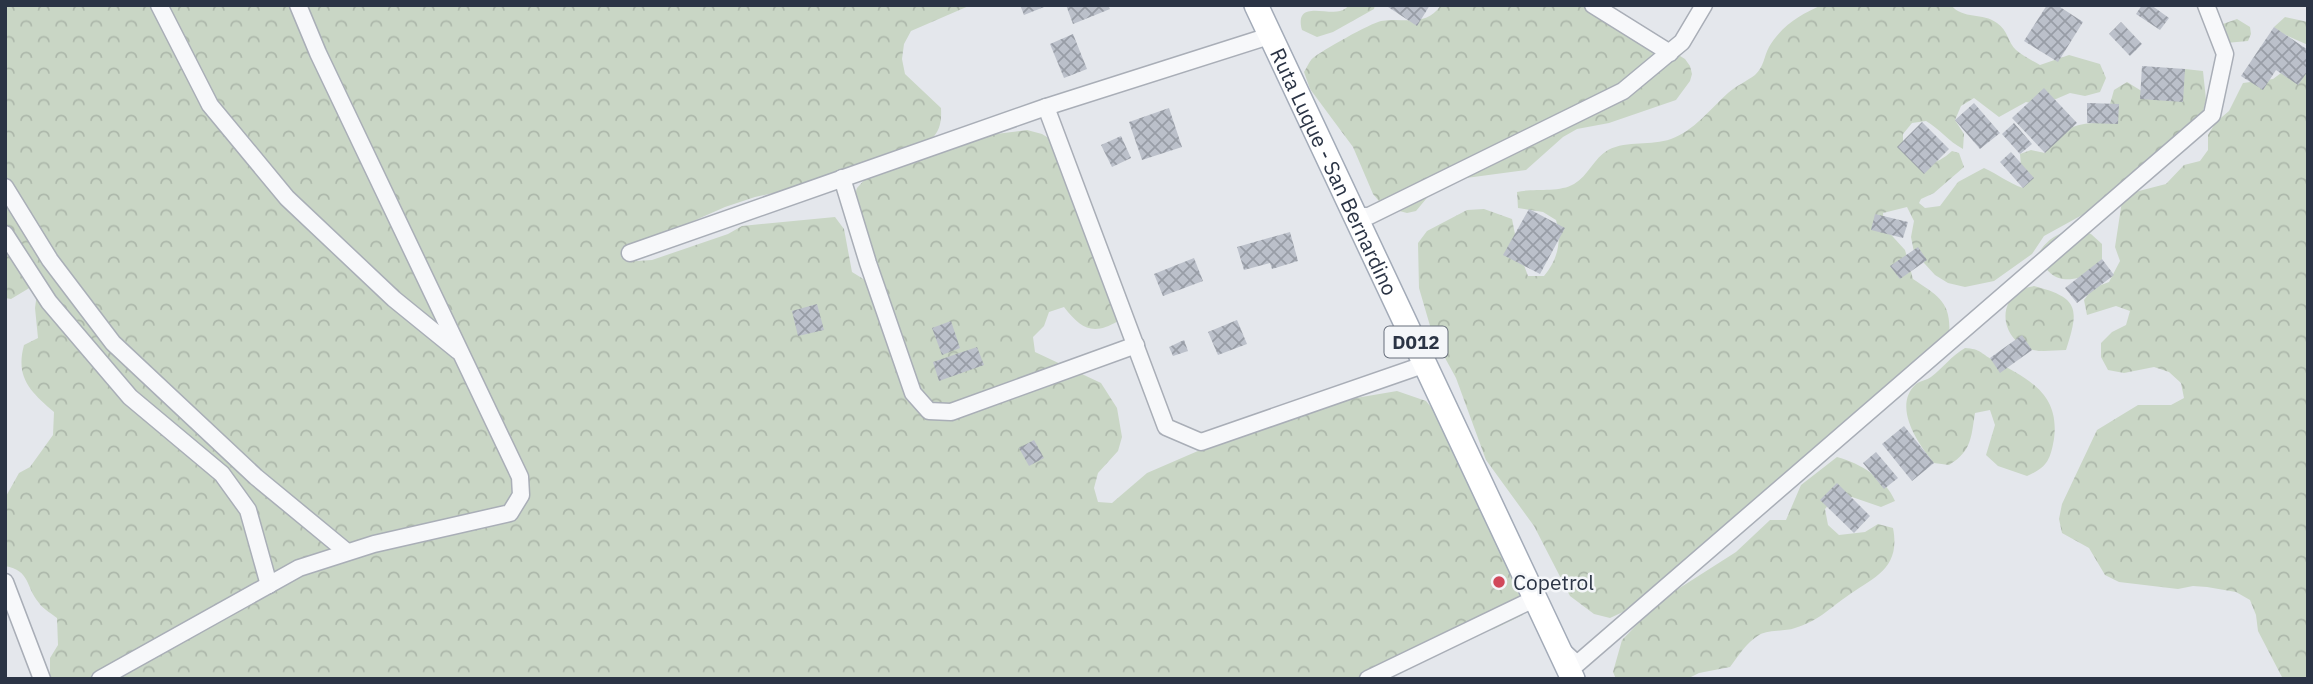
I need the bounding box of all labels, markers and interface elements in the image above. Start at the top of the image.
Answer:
street label: Ruta Luque - San Bernardino [1264,43,1405,300]
road number: D012 [1384,326,1448,358]
place label: Copetrol [1513,568,1594,596]
marker: Copetrol [1491,574,1507,590]

